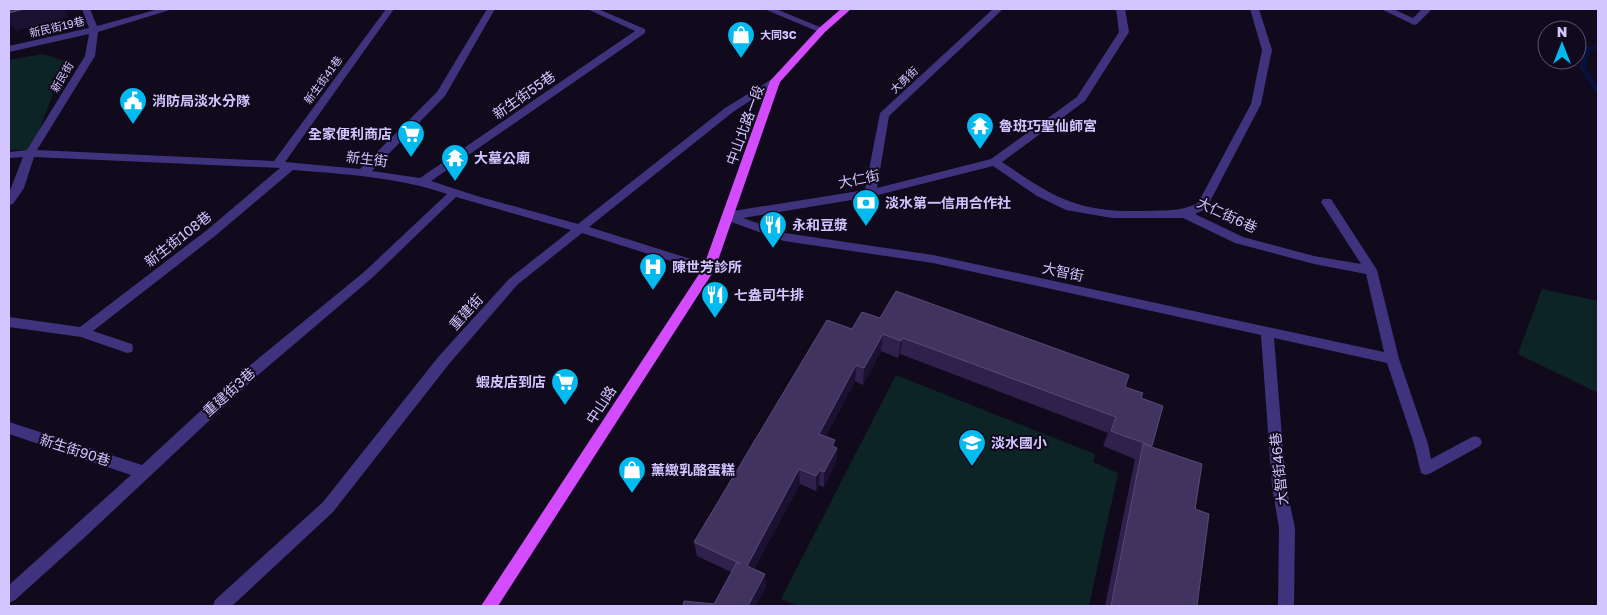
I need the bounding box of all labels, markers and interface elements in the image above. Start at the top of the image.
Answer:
street label: 新民街19巷 [28,14,86,39]
shop icon: 大同3C [726,20,756,59]
north arrow [1537,20,1587,70]
text: N [1557,23,1567,40]
place label: 大同3C [760,28,797,41]
street label: 新生街41巷 [301,53,344,106]
street label: 新民街 [48,59,76,94]
street label: 大勇街 [887,64,920,96]
street label: 新生街55巷 [489,67,558,122]
street label: 中山北路一段 [722,82,767,167]
public building icon: 消防局淡水分隊 [118,86,148,125]
place label: 消防局淡水分隊 [152,92,250,109]
temple icon: 魯班巧聖仙師宮 [965,111,995,150]
place label: 魯班巧聖仙師宮 [999,117,1097,134]
supermarket icon: 全家便利商店 [396,119,426,158]
place label: 全家便利商店 [308,125,392,142]
temple icon: 大墓公廟 [440,143,470,182]
street label: 新生街 [345,148,389,169]
place label: 大墓公廟 [474,149,530,166]
street label: 大仁街 [837,166,881,191]
bank icon: 淡水第一信用合作社 [851,188,881,227]
street label: 大仁街6巷 [1194,193,1260,236]
place label: 淡水第一信用合作社 [885,194,1011,211]
street label: 新生街108巷 [141,207,214,270]
restaurant icon: 永和豆漿 [758,210,788,249]
place label: 永和豆漿 [792,216,848,233]
hospital icon: 陳世芳診所 [638,252,668,291]
place label: 陳世芳診所 [672,258,742,275]
street label: 大智街 [1041,259,1085,284]
restaurant icon: 七盎司牛排 [700,280,730,319]
place label: 七盎司牛排 [734,286,804,303]
street label: 重建街 [445,290,486,333]
street label: 重建街3巷 [199,364,258,419]
supermarket icon: 蝦皮店到店 [550,367,580,406]
place label: 蝦皮店到店 [476,373,546,390]
street label: 中山路 [582,382,619,427]
school or university icon: 淡水國小 [957,428,987,467]
street label: 新生街90巷 [38,430,113,469]
street label: 大智街46巷 [1266,432,1291,506]
place label: 淡水國小 [991,434,1047,451]
shop icon: 薰緻乳酪蛋糕 [617,455,647,494]
place label: 薰緻乳酪蛋糕 [651,461,735,478]

